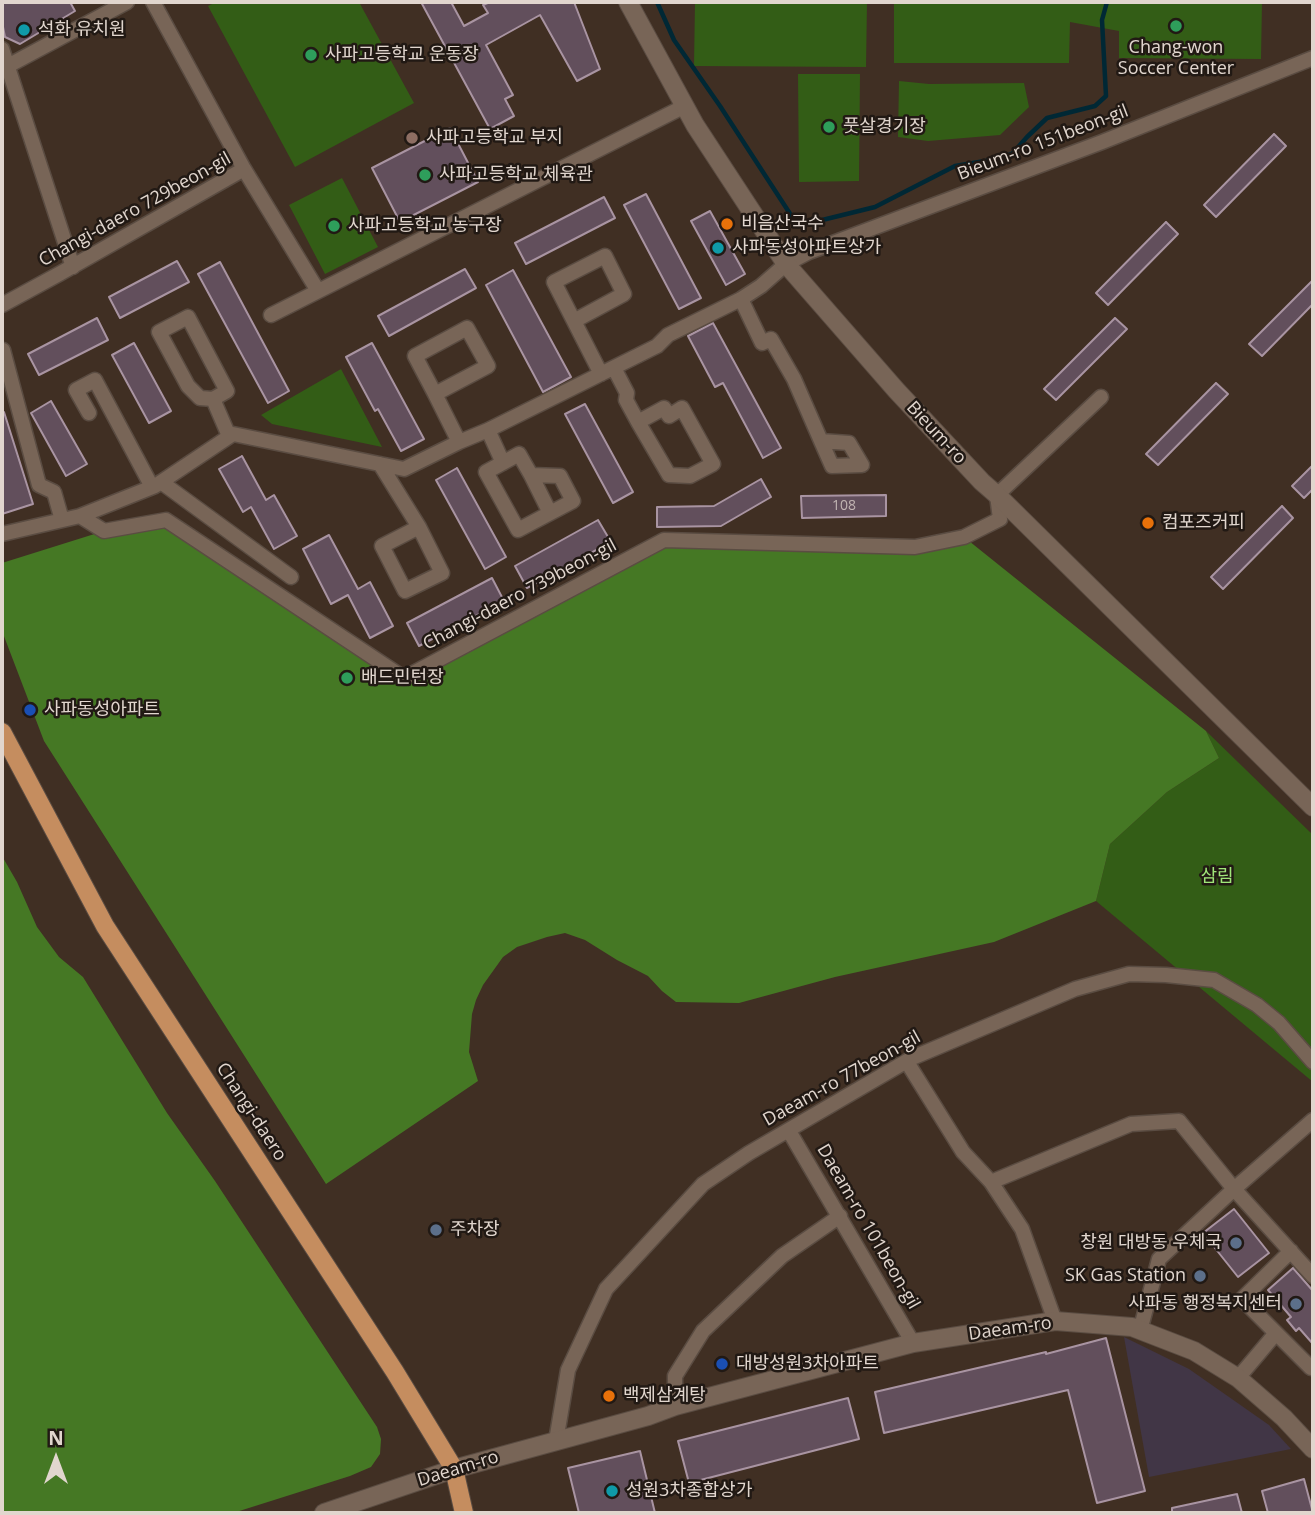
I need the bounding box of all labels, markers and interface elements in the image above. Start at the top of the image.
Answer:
marker: Chang-won Soccer Center [1168,18,1184,34]
place label: 석화 유치원 [38,19,125,41]
marker: 석화 유치원 [16,22,32,38]
place label: Chang-won Soccer Center [1118,37,1234,80]
place label: 사파고등학교 운동장 [325,44,479,66]
marker: 사파고등학교 운동장 [303,47,319,63]
street label: Bieum-ro 151beon-gil [955,100,1131,186]
place label: 풋살경기장 [843,116,926,138]
marker: 풋살경기장 [821,119,837,135]
place label: 사파고등학교 부지 [426,127,563,149]
marker: 사파고등학교 부지 [404,130,420,146]
street label: Changi-daero 729beon-gil [35,148,235,272]
place label: 사파고등학교 체육관 [439,164,593,186]
marker: 사파고등학교 체육관 [417,167,433,183]
place label: 비음산국수 [741,213,824,235]
place label: 사파고등학교 농구장 [348,215,502,237]
marker: 비음산국수 [719,216,735,232]
marker: 사파고등학교 농구장 [326,218,342,234]
place label: 사파동성아파트상가 [732,237,881,259]
marker: 사파동성아파트상가 [710,240,726,256]
street label: Bieum-ro [902,397,970,469]
house number: 108 [832,498,856,514]
place label: 컴포즈커피 [1162,512,1245,534]
marker: 컴포즈커피 [1140,515,1156,531]
street label: Changi-daero 739beon-gil [420,535,620,655]
place label: 배드민턴장 [361,667,444,689]
marker: 배드민턴장 [339,670,355,686]
place label: 사파동성아파트 [44,699,160,721]
marker: 사파동성아파트 [22,702,38,718]
park label: 삼림 [1200,866,1234,888]
street label: Daeam-ro 77beon-gil [759,1027,925,1131]
street label: Changi-daero [211,1059,291,1165]
street label: Daeam-ro 101beon-gil [812,1141,924,1313]
place label: 주차장 [450,1219,500,1241]
marker: 주차장 [428,1222,444,1238]
place label: 창원 대방동 우체국 [1080,1232,1222,1254]
marker: 창원 대방동 우체국 [1228,1235,1244,1251]
place label: SK Gas Station [1065,1265,1186,1287]
marker: SK Gas Station [1192,1268,1208,1284]
place label: 사파동 행정복지센터 [1128,1293,1282,1315]
marker: 사파동 행정복지센터 [1288,1296,1304,1312]
street label: Daeam-ro [967,1312,1053,1346]
place label: 대방성원3차아파트 [736,1353,879,1375]
marker: 대방성원3차아파트 [714,1356,730,1372]
place label: 백제삼계탕 [623,1385,706,1407]
marker: 백제삼계탕 [601,1388,617,1404]
north arrow [21,1424,91,1494]
text: N [48,1425,64,1451]
street label: Daeam-ro [415,1446,501,1492]
place label: 성원3차종합상가 [626,1480,752,1502]
marker: 성원3차종합상가 [604,1483,620,1499]

